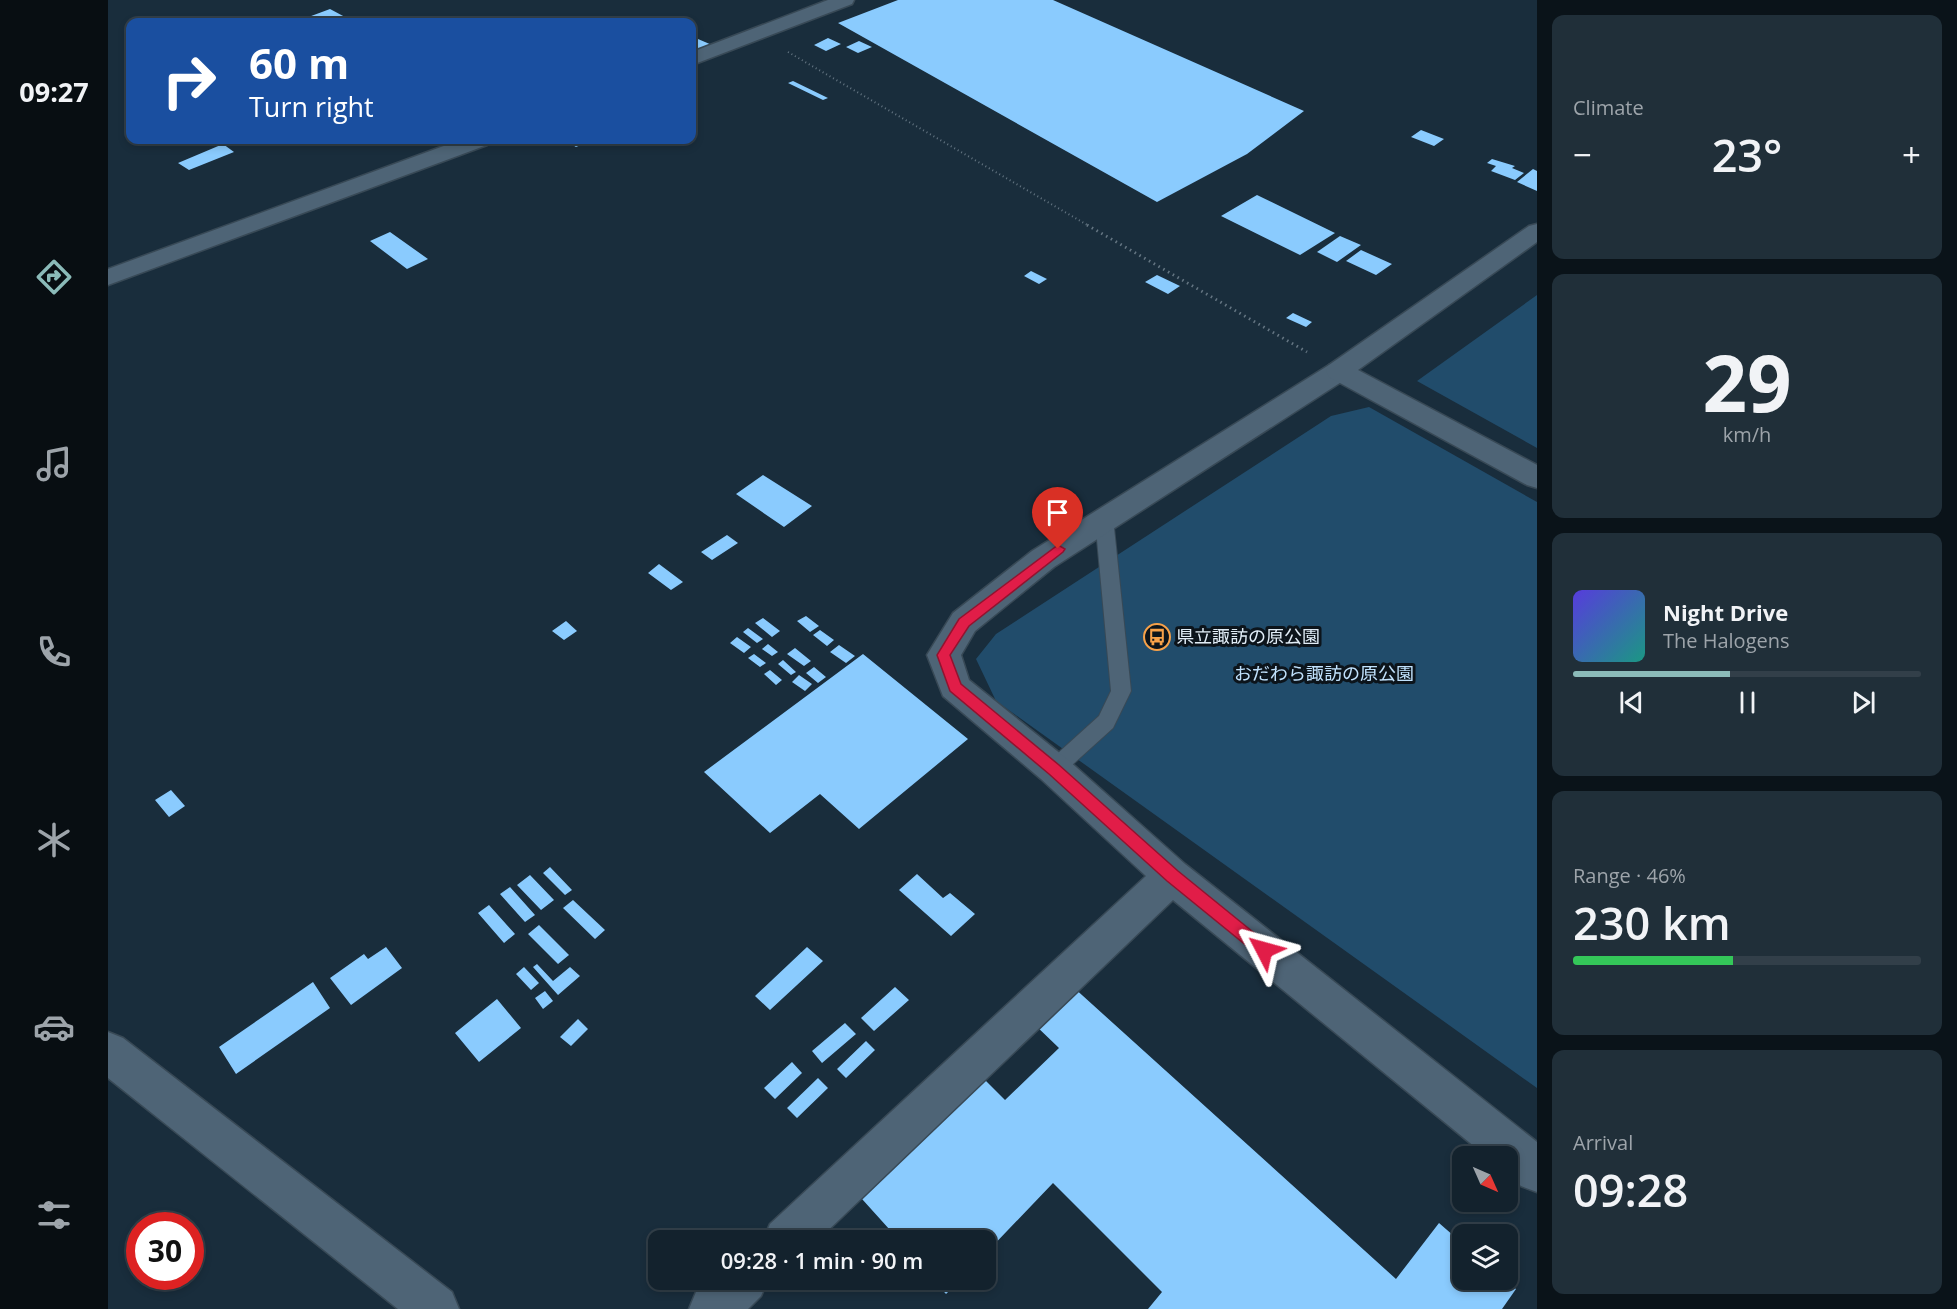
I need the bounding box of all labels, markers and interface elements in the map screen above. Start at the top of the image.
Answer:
text: 60 m [249,34,349,91]
icon: right [150,42,228,120]
text: 09:27 [19,73,89,110]
text: Turn right [249,88,374,125]
text: Climate [1573,94,1644,121]
text: 23° [1712,124,1782,185]
text: − [1573,132,1592,177]
text: + [1902,132,1921,177]
icon: directions [33,256,75,298]
text: 29 [1702,329,1792,435]
text: km/h [1723,421,1771,448]
icon: music [33,443,75,485]
pin [1032,487,1083,549]
icon: arrive [1041,496,1074,529]
text: Night Drive [1663,597,1788,627]
bus stop icon: 県立諏訪の原公園 [1142,622,1172,652]
place label: 県立諏訪の原公園 [1176,624,1320,648]
text: The Halogens [1663,627,1790,654]
icon: phone [33,631,75,673]
park label: おだわら諏訪の原公園 [1234,661,1414,685]
icon: previous [1615,686,1648,719]
icon: pause [1731,686,1764,719]
icon: next [1847,686,1880,719]
icon: climate [33,819,75,861]
text: Range · 46% [1573,862,1686,889]
text: 230 km [1573,892,1731,953]
position arrow [1232,918,1296,982]
icon: car [33,1006,75,1048]
text: Arrival [1573,1129,1633,1156]
north arrow [1452,1146,1518,1212]
map controls [1452,1146,1518,1290]
text: 09:28 [1573,1159,1688,1220]
icon: filters [33,1194,75,1236]
speed limit sign: 30 [126,1212,204,1290]
button: layers [1452,1224,1518,1290]
text: 09:28 · 1 min · 90 m [721,1245,923,1275]

